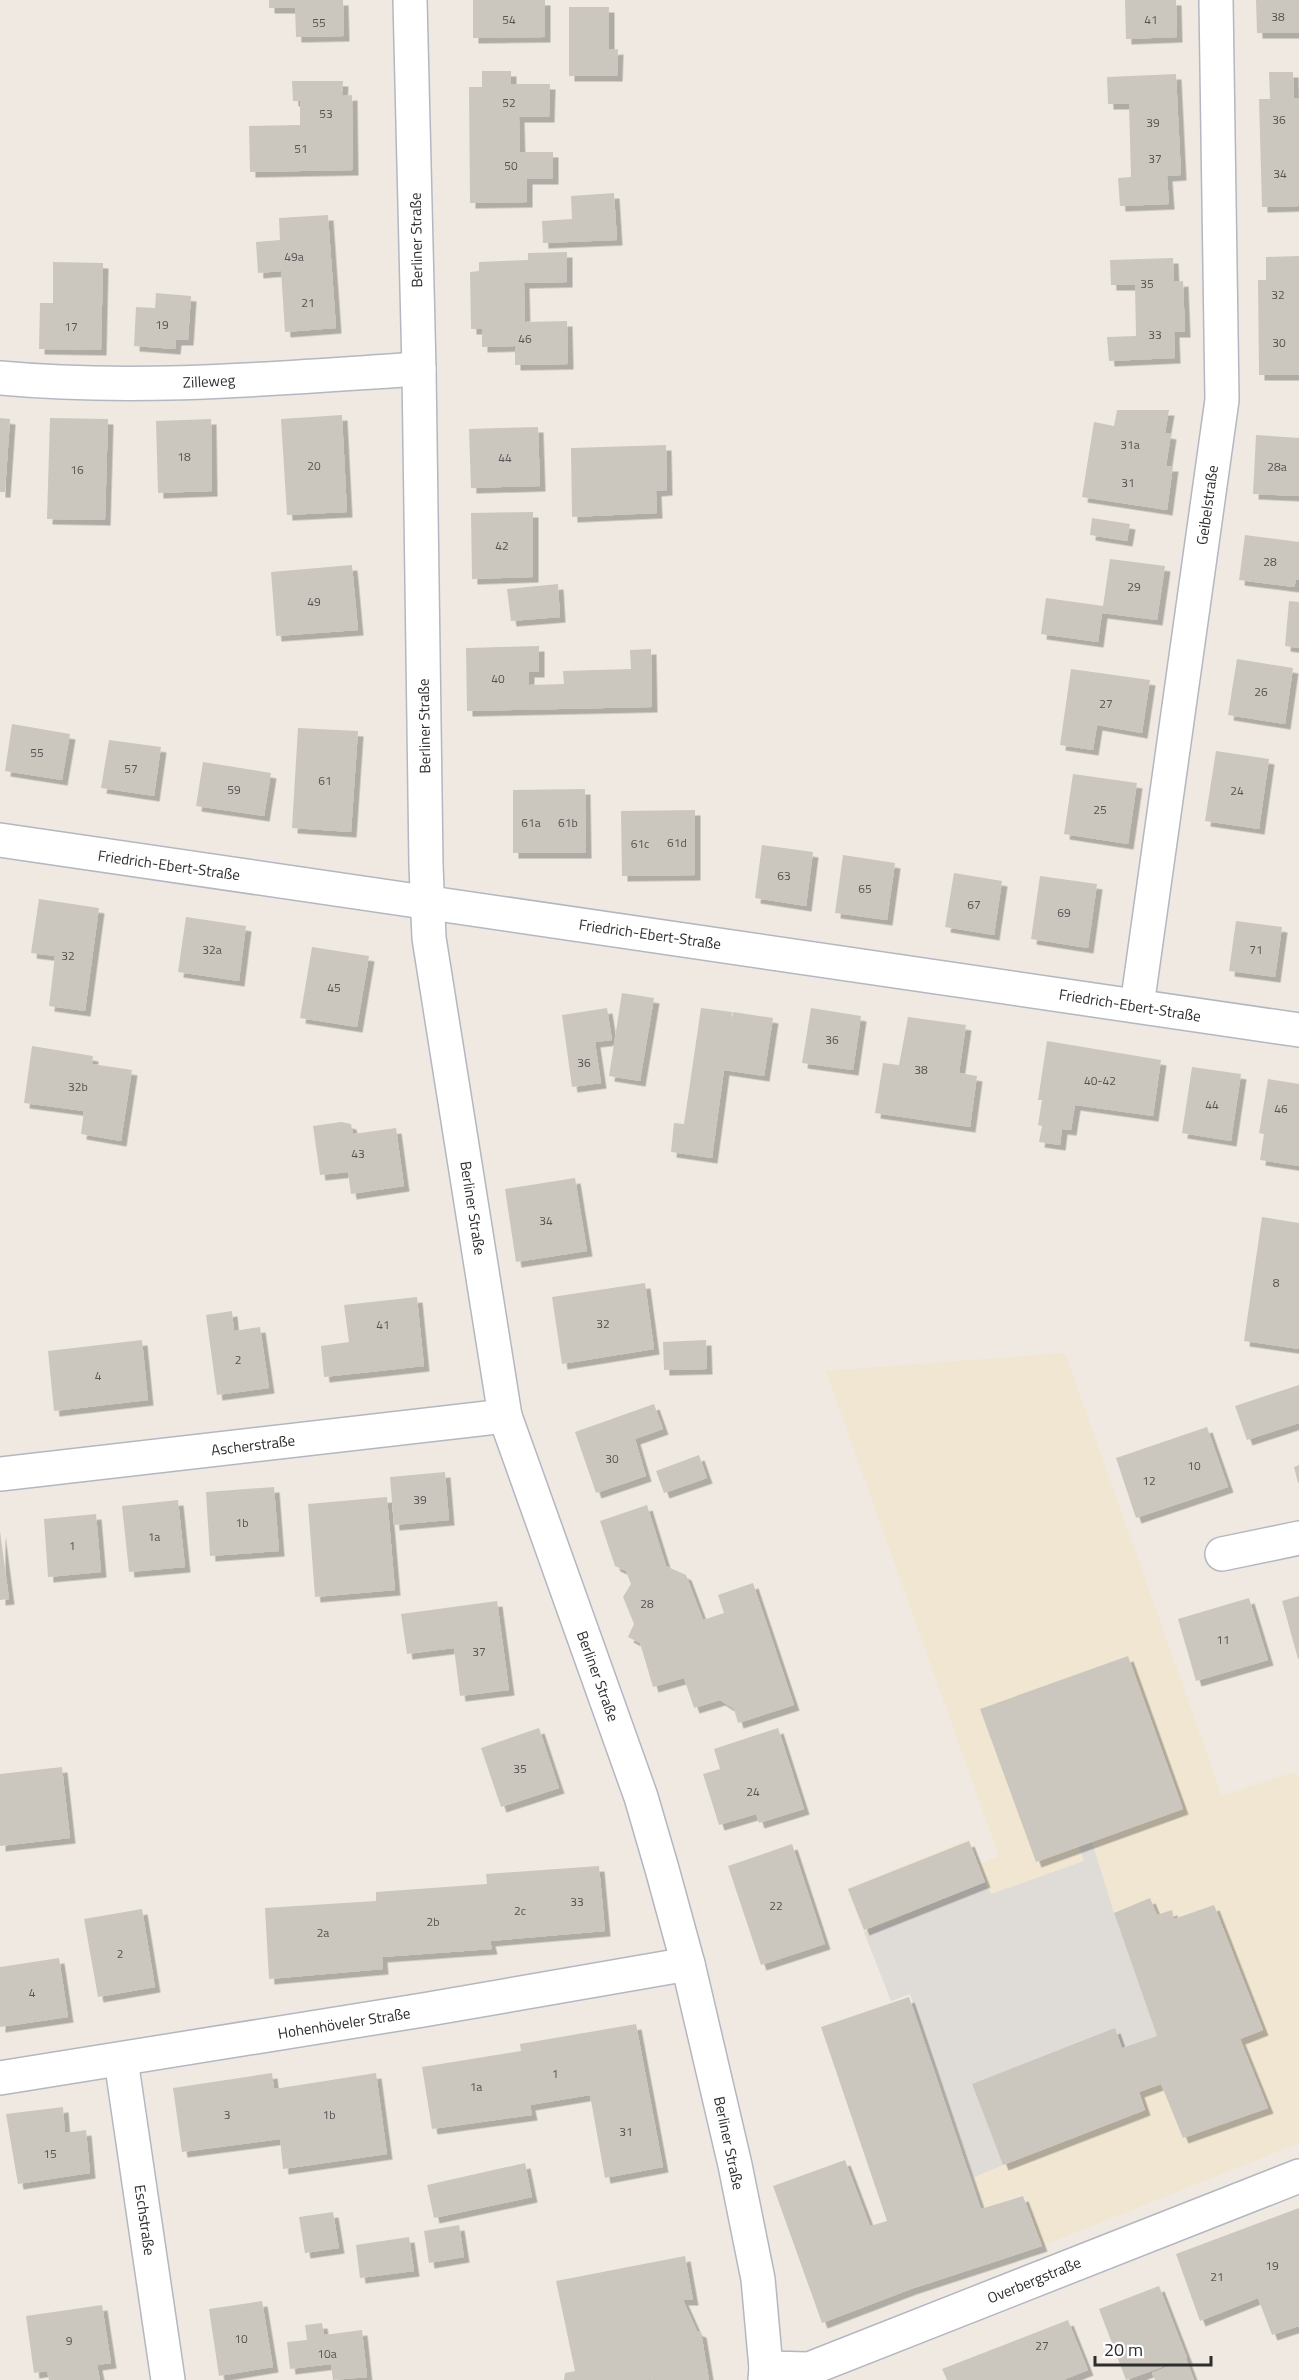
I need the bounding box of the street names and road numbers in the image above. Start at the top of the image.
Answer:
street label: Berliner Straße [404,192,428,288]
street label: Zilleweg [182,368,236,394]
street label: Geibelstraße [1190,464,1224,546]
street label: Berliner Straße [412,678,436,774]
street label: Friedrich-Ebert-Straße [96,844,242,886]
street label: Friedrich-Ebert-Straße [577,913,723,955]
street label: Friedrich-Ebert-Straße [1057,982,1203,1028]
street label: Berliner Straße [454,1159,492,1257]
street label: Ascherstraße [210,1428,296,1462]
street label: Berliner Straße [571,1627,625,1725]
street label: Hohenhöveler Straße [276,2001,412,2045]
street label: Berliner Straße [708,2094,750,2192]
street label: Eschstraße [129,2183,161,2257]
street label: Overbergstraße [984,2251,1084,2309]

